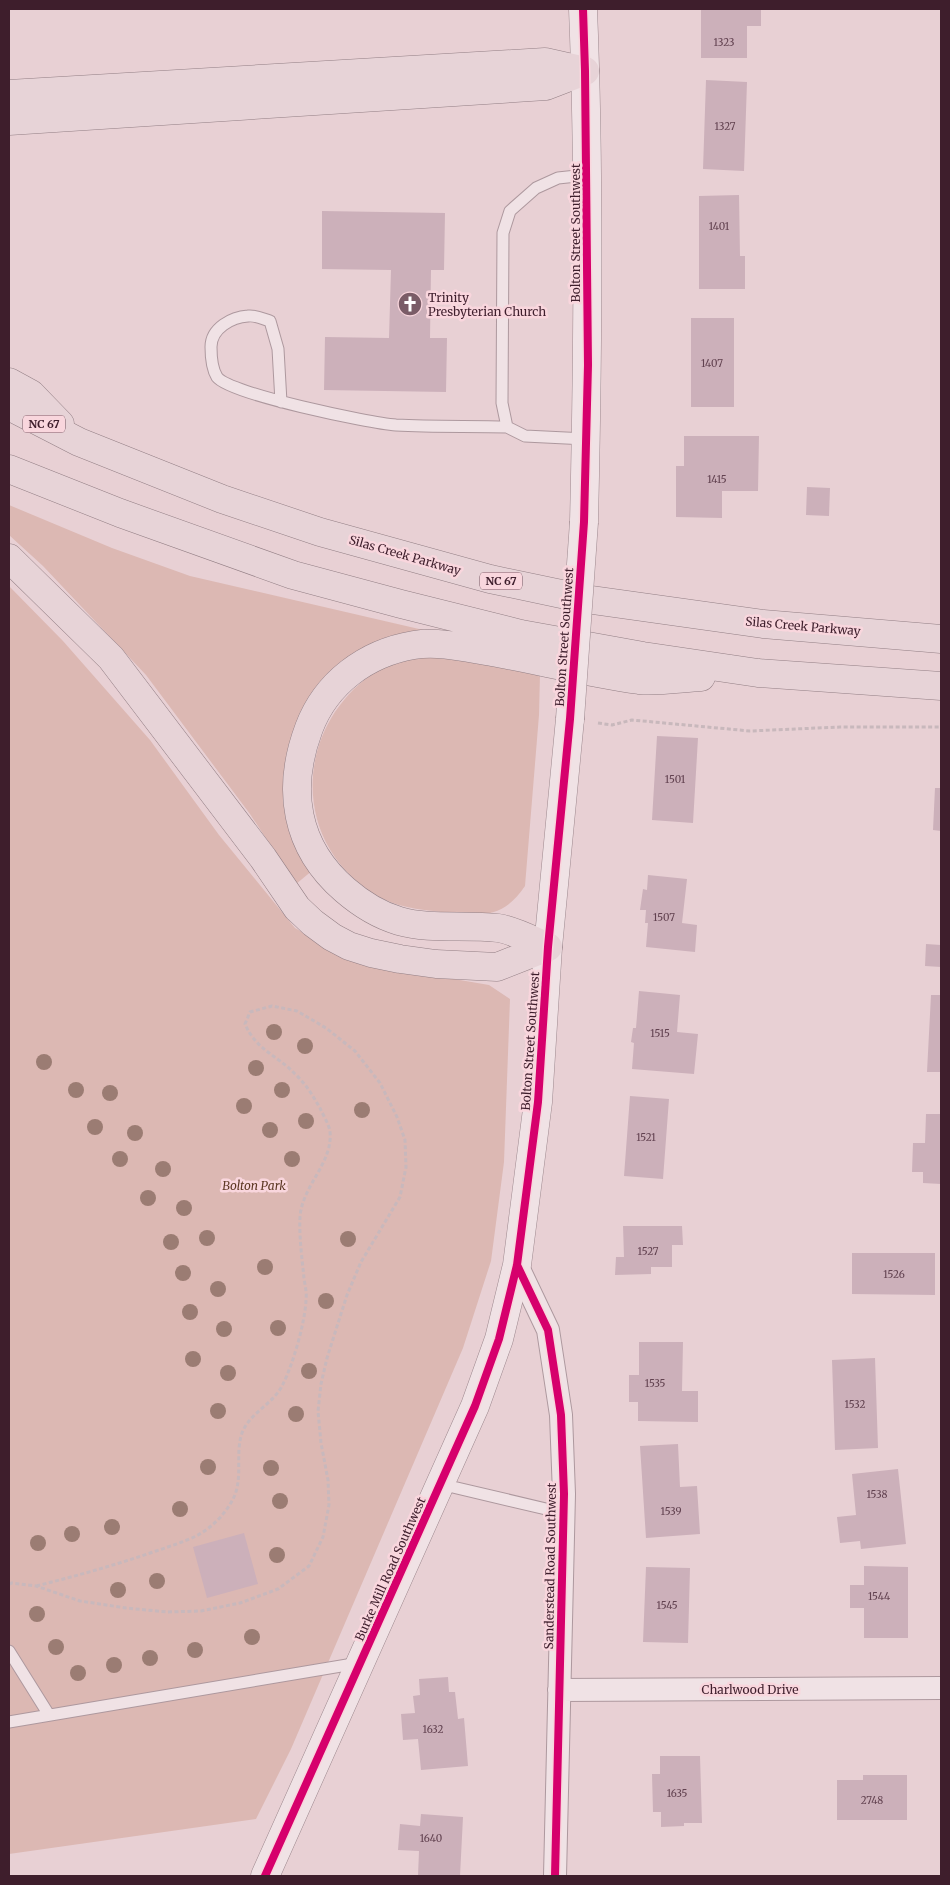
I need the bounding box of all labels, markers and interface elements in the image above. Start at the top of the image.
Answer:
house number: 1323 [714,36,735,49]
house number: 1327 [715,120,736,133]
street label: Bolton Street Southwest [568,163,583,303]
house number: 1401 [709,220,730,233]
place label: Trinity Presbyterian Church [428,290,546,319]
church icon: Trinity Presbyterian Church [397,291,423,317]
house number: 1407 [701,357,723,370]
road number: NC 67 [23,416,65,432]
house number: 1415 [707,473,727,486]
street label: Silas Creek Parkway [347,532,463,578]
street label: Bolton Street Southwest [552,567,576,707]
road number: NC 67 [480,572,522,590]
street label: Silas Creek Parkway [745,613,861,639]
house number: 1501 [665,773,686,786]
house number: 1507 [653,911,675,924]
street label: Bolton Street Southwest [518,971,542,1111]
house number: 1515 [650,1027,670,1040]
house number: 1521 [636,1131,656,1144]
park label: Bolton Park [222,1178,286,1193]
house number: 1527 [638,1245,659,1258]
house number: 1526 [883,1268,905,1281]
house number: 1535 [645,1377,665,1390]
house number: 1532 [845,1398,866,1411]
street label: Sanderstead Road Southwest [541,1482,559,1649]
house number: 1538 [866,1488,888,1501]
street label: Burke Mill Road Southwest [351,1494,429,1643]
house number: 1539 [660,1505,682,1518]
house number: 1544 [868,1590,890,1603]
house number: 1545 [657,1599,678,1612]
street label: Charlwood Drive [702,1682,798,1697]
house number: 1632 [423,1723,443,1736]
house number: 1635 [667,1787,687,1800]
house number: 2748 [861,1794,883,1807]
house number: 1640 [420,1832,442,1845]

